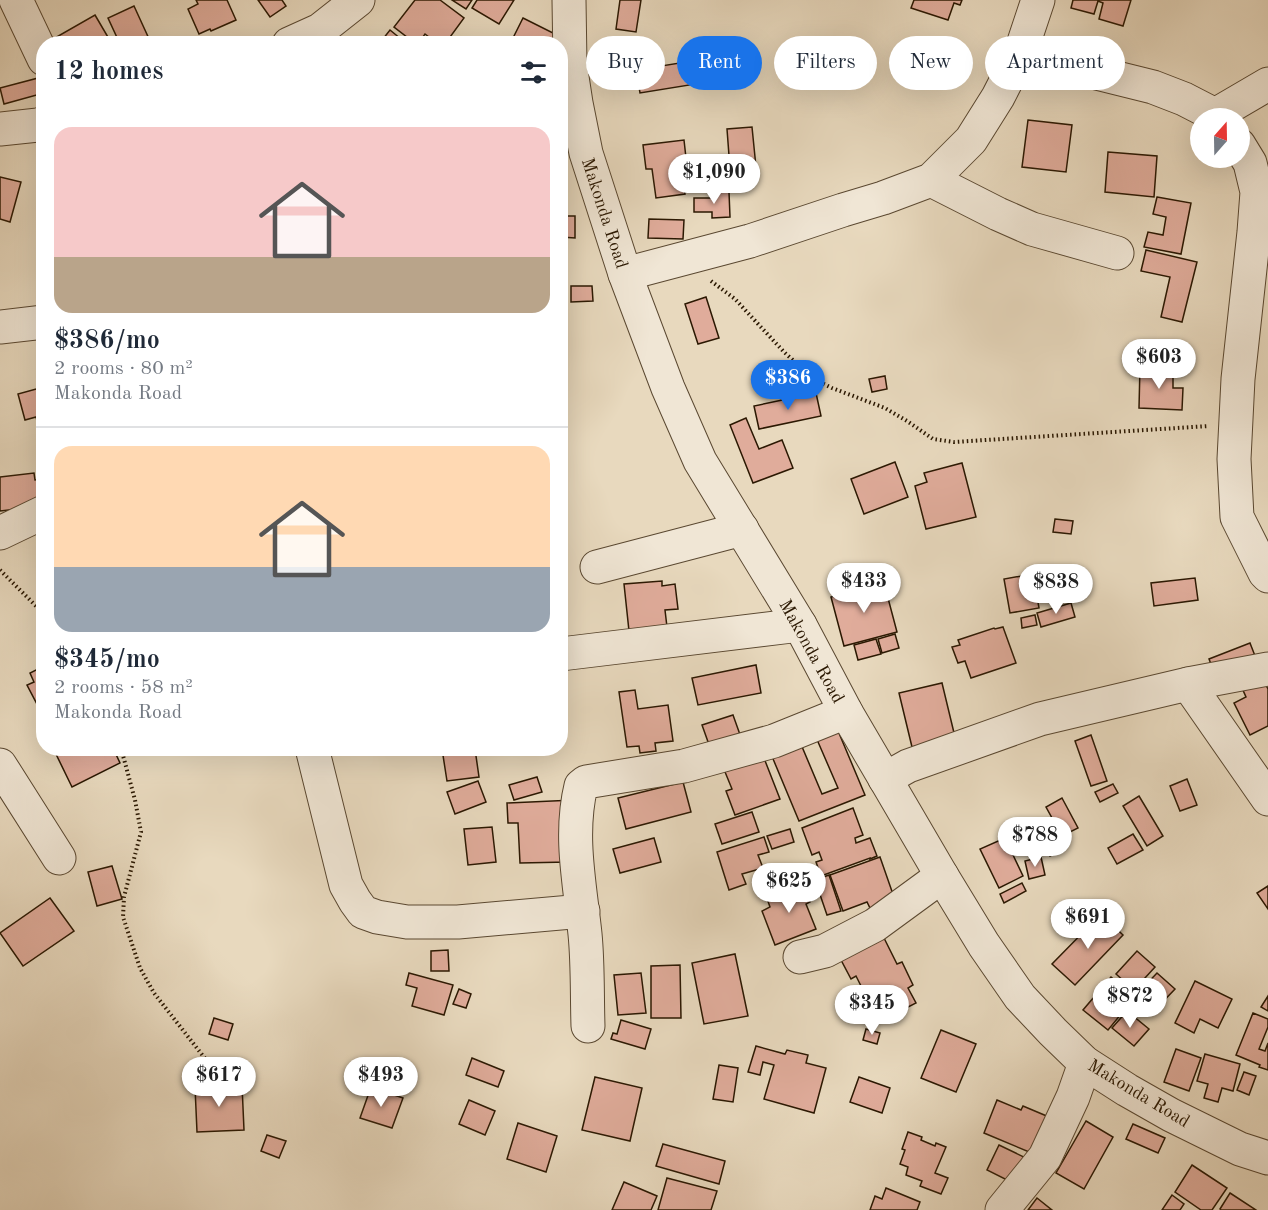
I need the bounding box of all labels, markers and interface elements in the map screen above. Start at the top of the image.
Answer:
chip: Buy [586,36,665,90]
chip: Rent [677,36,762,90]
chip: Filters [774,36,877,90]
chip: New [889,36,973,90]
chip: Apartment [985,36,1125,90]
icon: filters [517,56,550,89]
text: 12 homes [54,59,163,85]
north arrow [1190,108,1250,168]
map controls [1190,108,1250,168]
pin: $1,090 [665,154,763,205]
street label: Makonda Road [578,156,630,271]
text: $1,090 [682,163,746,183]
icon: home [248,166,356,274]
text: $386/mo [54,328,160,354]
pin: $603 [1123,339,1195,390]
text: $603 [1136,348,1182,368]
text: 2 rooms · 80 m² [54,359,193,379]
pin: $386 [752,360,824,411]
text: $386 [765,369,811,389]
text: Makonda Road [54,384,182,404]
icon: home [248,485,356,593]
pin: $433 [828,563,900,614]
pin: $838 [1020,564,1092,615]
text: $433 [841,572,887,592]
text: $838 [1033,573,1079,593]
street label: Makonda Road [775,597,847,706]
text: $345/mo [54,647,160,673]
text: 2 rooms · 58 m² [54,678,193,698]
text: Makonda Road [54,703,182,723]
pin: $788 [999,817,1071,868]
text: $788 [1012,826,1058,846]
pin: $625 [753,863,825,914]
text: $625 [766,872,812,892]
pin: $691 [1052,899,1124,950]
text: $691 [1065,908,1111,928]
pin: $872 [1094,978,1166,1029]
pin: $345 [836,985,908,1036]
text: $872 [1107,987,1153,1007]
text: $345 [849,994,895,1014]
street label: Makonda Road [1084,1056,1193,1131]
pin: $617 [183,1057,255,1108]
pin: $493 [345,1057,417,1108]
text: $617 [196,1066,242,1086]
text: $493 [358,1066,404,1086]

